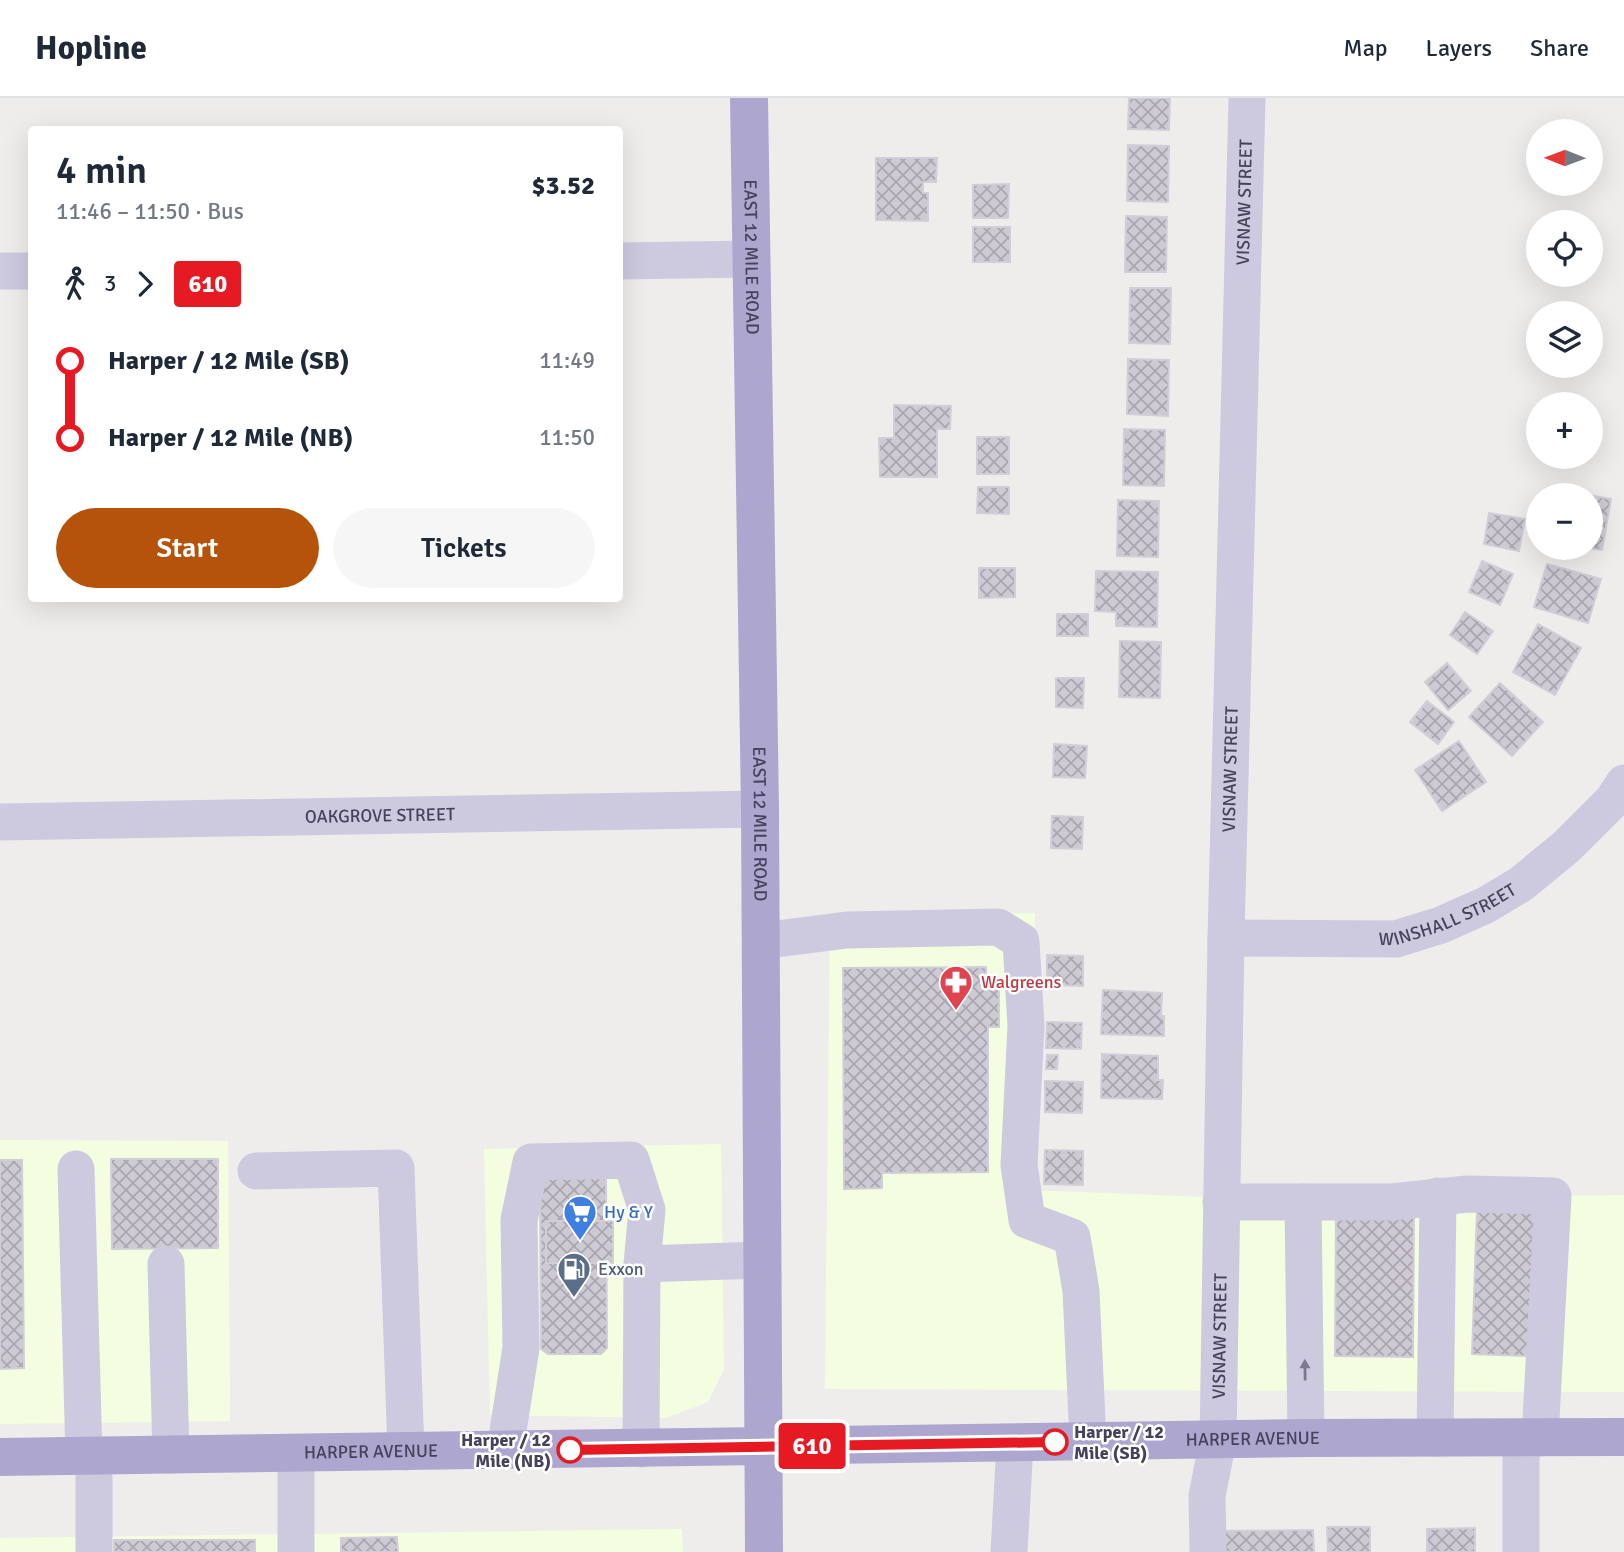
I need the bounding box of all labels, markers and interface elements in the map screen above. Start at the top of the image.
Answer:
text: Hopline [35,28,147,69]
text: Map [1343,33,1388,63]
text: Layers [1426,33,1492,63]
text: Share [1530,33,1589,63]
north arrow [1526,119,1603,196]
map controls [1526,119,1603,560]
street label: VISNAW STREET [1232,139,1257,266]
text: 4 min [56,147,147,194]
text: $3.52 [531,170,595,202]
street label: EAST 12 MILE ROAD [739,179,764,335]
text: 11:46 – 11:50 · Bus [56,197,244,226]
button: locate [1526,210,1603,287]
icon: walk [56,265,94,303]
icon: forward [126,265,164,303]
text: 3 [104,269,116,298]
text: 610 [188,269,227,299]
button: layers [1526,301,1603,378]
text: Harper / 12 Mile (SB) [108,345,350,377]
text: 11:49 [539,346,595,375]
button: + [1526,392,1603,469]
text: Harper / 12 Mile (NB) [108,422,353,454]
text: 11:50 [539,423,595,452]
button: − [1526,483,1603,560]
button: Start [56,508,319,588]
button: Tickets [333,508,595,588]
street label: VISNAW STREET [1218,706,1243,833]
street label: EAST 12 MILE ROAD [748,746,771,902]
street label: OAKGROVE STREET [305,803,455,828]
street label: WINSHALL STREET [1378,878,1520,950]
pharmacy icon: Walgreens [937,963,975,1012]
place label: Walgreens [981,971,1062,993]
supermarket icon: Hy & Y [561,1193,599,1242]
place label: Hy & Y [604,1201,653,1223]
fuel station icon: Exxon [555,1250,593,1299]
place label: Exxon [598,1258,644,1280]
street label: VISNAW STREET [1208,1273,1232,1399]
one-way arrow [1299,1359,1311,1381]
place label: Harper / 12 Mile (SB) [1074,1421,1164,1464]
line badge: 610 [772,1423,852,1469]
street label: HARPER AVENUE [1186,1427,1320,1451]
place label: Harper / 12 Mile (NB) [461,1429,551,1472]
marker: Harper / 12 Mile (SB) [1042,1429,1068,1455]
text: 610 [793,1431,831,1461]
marker: Harper / 12 Mile (NB) [557,1437,583,1463]
street label: HARPER AVENUE [304,1440,438,1464]

